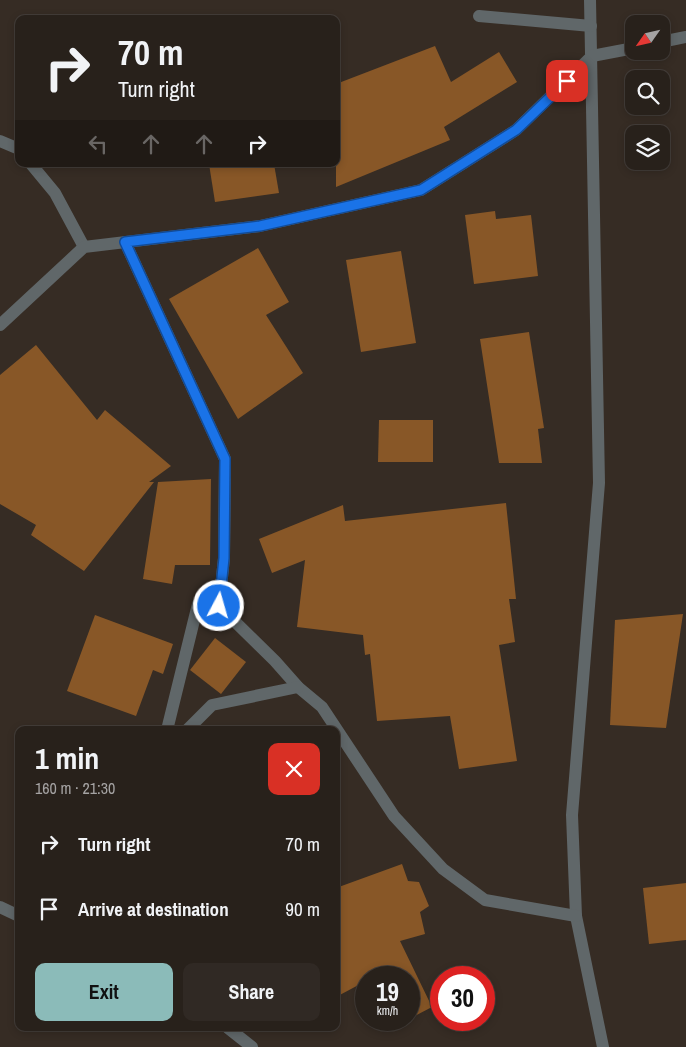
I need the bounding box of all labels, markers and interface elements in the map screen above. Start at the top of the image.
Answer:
north arrow [625,15,670,60]
map controls [625,15,670,170]
text: 70 m [118,29,183,76]
icon: right [35,35,100,100]
pin [546,60,588,102]
icon: arrive [553,67,581,95]
button: search [625,70,670,115]
text: Turn right [118,74,195,104]
button: layers [625,125,670,170]
icon: left [84,130,112,158]
icon: ahead [137,130,165,158]
icon: ahead [190,130,218,158]
icon: right [243,130,271,158]
position arrow [192,579,244,631]
text: 1 min [35,738,99,778]
button: close [268,743,320,795]
text: 160 m · 21:30 [35,777,115,799]
icon: right [35,830,63,858]
text: Turn right [78,831,150,857]
text: 70 m [285,831,320,857]
icon: arrive [35,895,63,923]
text: Arrive at destination [78,896,229,922]
text: 90 m [285,896,320,922]
button: Exit [35,963,173,1021]
button: Share [183,963,320,1021]
speed limit sign: 30 [430,966,495,1031]
text: 19 [376,975,399,1009]
text: km/h [377,1003,398,1019]

